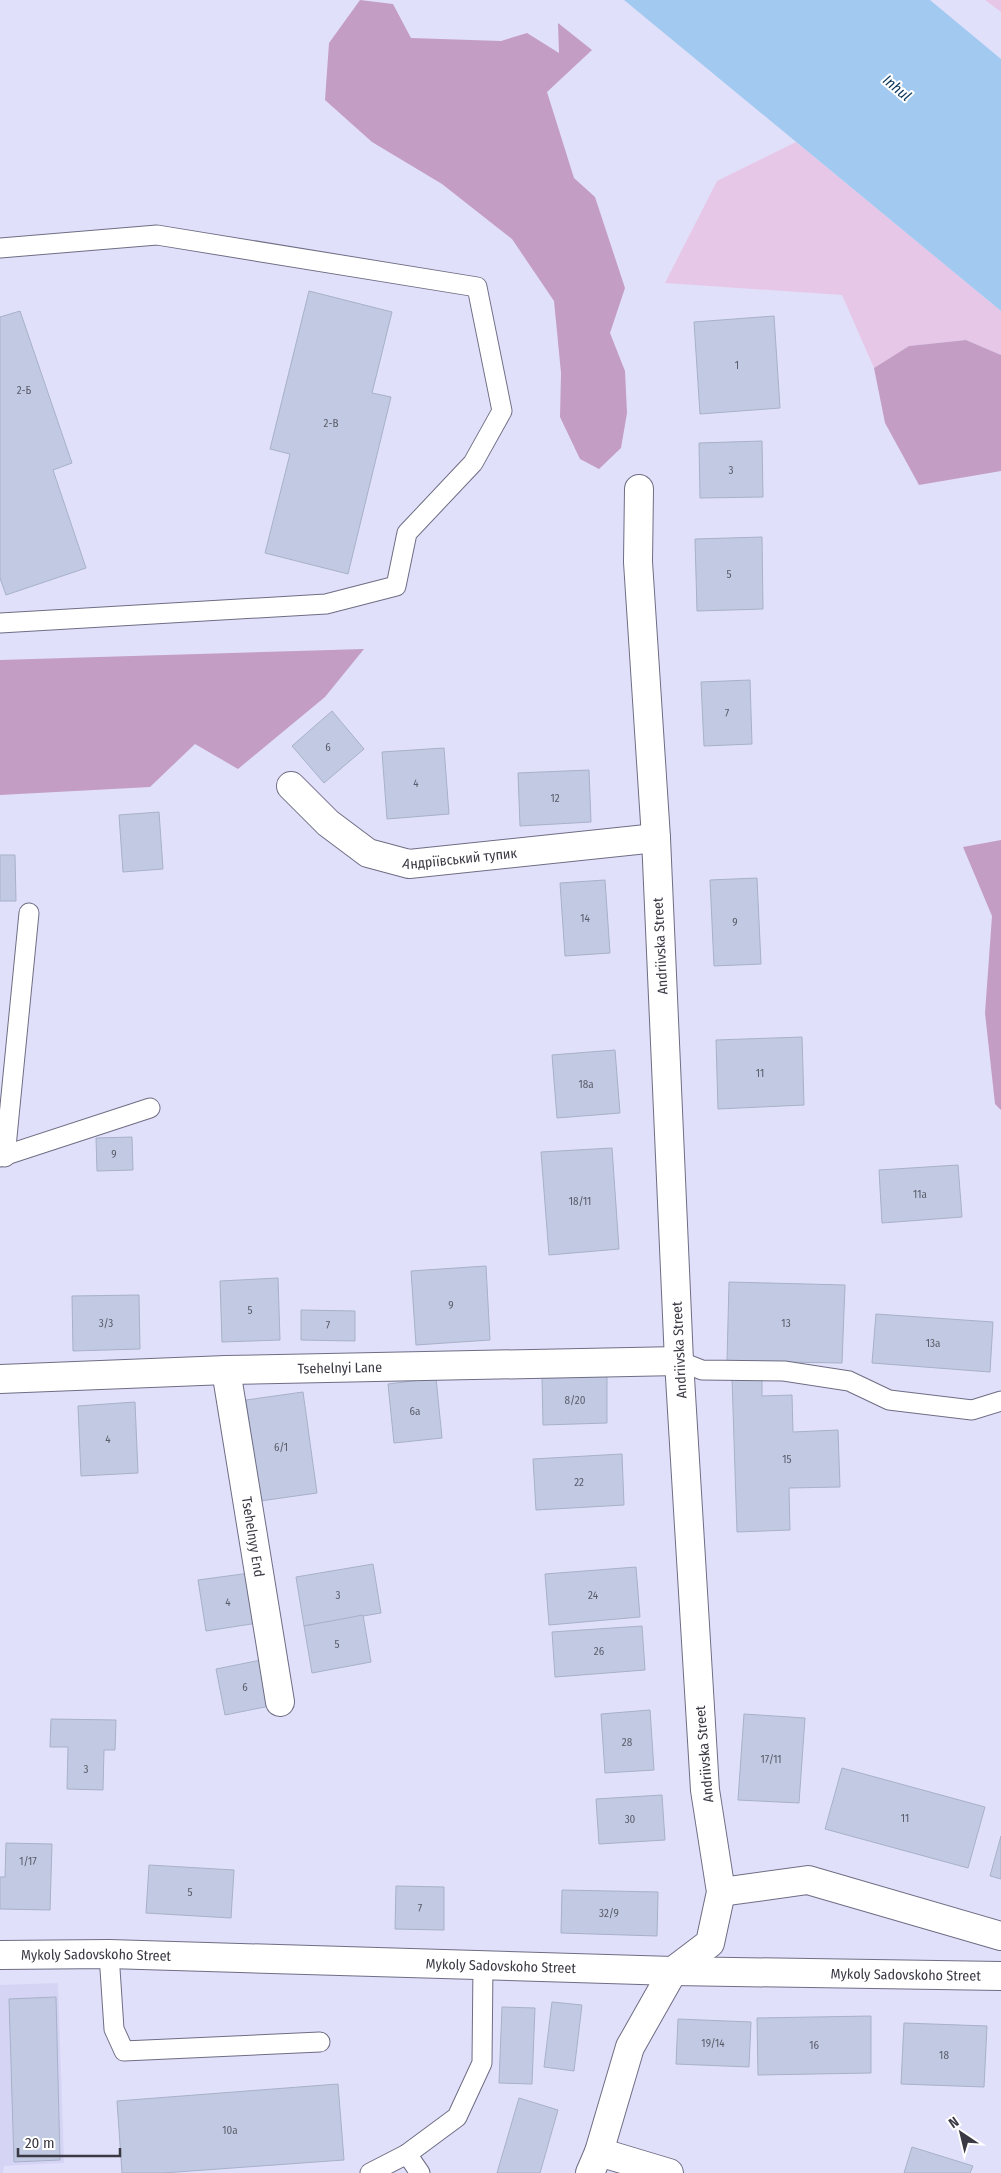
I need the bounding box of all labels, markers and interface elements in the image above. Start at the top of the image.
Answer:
water label: Inhul [879,71,915,105]
house number: 1 [735,359,739,372]
house number: 2-Б [17,384,32,397]
house number: 2-В [324,417,338,430]
house number: 3 [729,464,734,477]
house number: 5 [726,568,732,581]
house number: 7 [725,707,730,720]
house number: 6 [325,741,331,754]
house number: 4 [413,777,419,790]
house number: 12 [550,792,560,805]
street label: Андріївський тупик [401,845,518,873]
street label: Andriivska Street [649,897,672,995]
house number: 14 [580,912,590,925]
house number: 9 [732,916,738,929]
house number: 11 [756,1067,764,1080]
house number: 18а [578,1078,594,1091]
house number: 9 [111,1148,117,1161]
house number: 11а [913,1188,927,1201]
house number: 18/11 [569,1195,591,1208]
house number: 9 [448,1299,454,1312]
street label: Andriivska Street [668,1301,691,1399]
house number: 5 [247,1304,253,1317]
house number: 3/3 [99,1317,113,1330]
house number: 13 [781,1317,791,1330]
house number: 7 [326,1319,331,1332]
house number: 13а [926,1337,940,1350]
street label: Tsehelnyi Lane [297,1359,382,1378]
house number: 8/20 [565,1394,586,1407]
house number: 6а [410,1405,420,1418]
house number: 4 [105,1433,111,1446]
house number: 6/1 [274,1441,288,1454]
house number: 15 [782,1453,792,1466]
house number: 22 [574,1476,584,1489]
street label: Tsehelnyy End [238,1495,268,1578]
house number: 3 [336,1589,341,1602]
house number: 24 [588,1589,599,1602]
house number: 4 [225,1596,231,1609]
house number: 5 [334,1638,340,1651]
house number: 26 [594,1645,605,1658]
house number: 6 [242,1681,248,1694]
street label: Andriivska Street [692,1704,717,1803]
house number: 28 [622,1736,633,1749]
house number: 17/11 [760,1753,782,1766]
house number: 3 [84,1763,89,1776]
house number: 11 [901,1812,909,1825]
house number: 30 [625,1813,636,1826]
house number: 1/17 [19,1855,37,1868]
house number: 5 [187,1886,193,1899]
house number: 7 [418,1902,423,1915]
house number: 32/9 [599,1907,619,1920]
street label: Mykoly Sadovskoho Street [21,1946,172,1965]
street label: Mykoly Sadovskoho Street [425,1956,577,1977]
street label: Mykoly Sadovskoho Street [830,1965,981,1985]
house number: 19/14 [701,2037,725,2050]
house number: 16 [809,2039,819,2052]
house number: 18 [939,2049,949,2062]
north arrow [936,2108,986,2158]
text: N [946,2113,962,2132]
house number: 10а [222,2124,238,2137]
scale bar [18,2126,120,2158]
text: 20 m [25,2134,55,2152]

